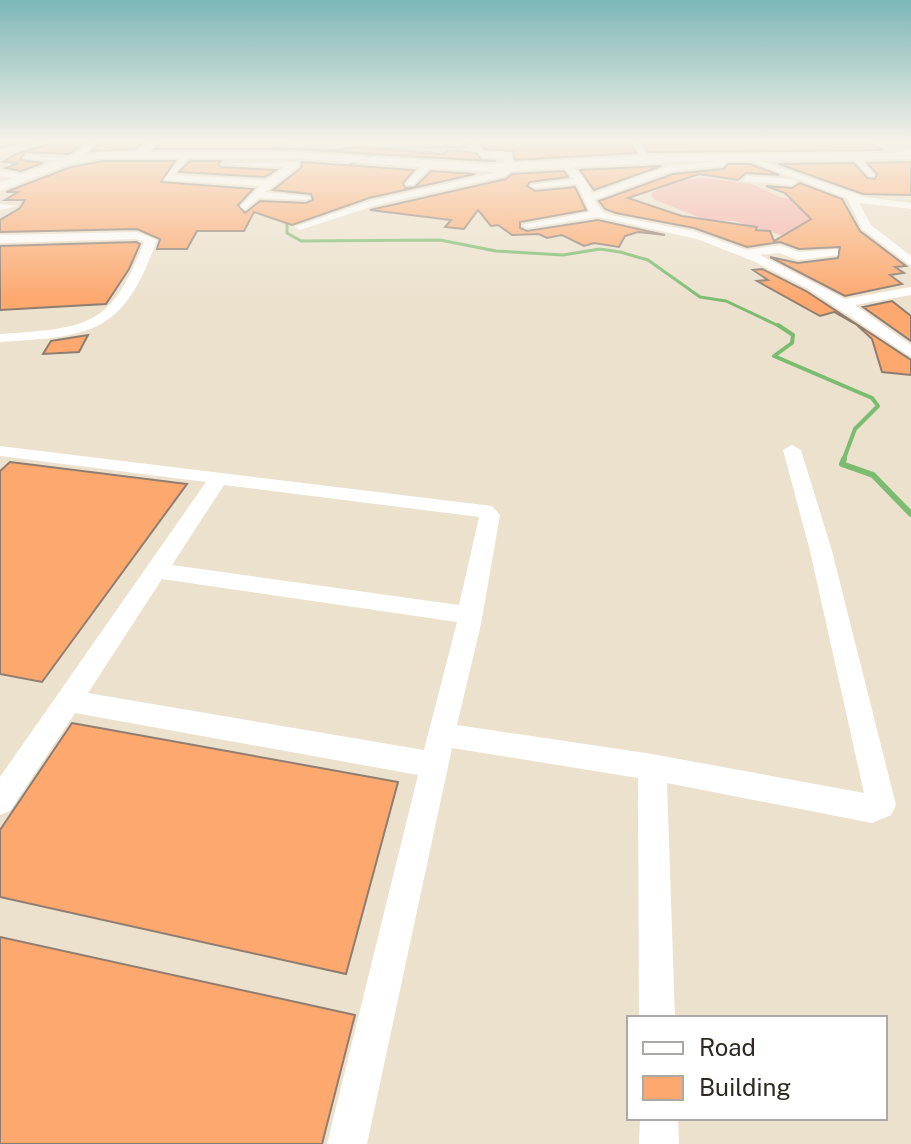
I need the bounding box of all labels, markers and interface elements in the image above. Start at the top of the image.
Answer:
legend [627,1016,887,1120]
text: Road [699,1033,756,1061]
text: Building [699,1073,791,1101]

